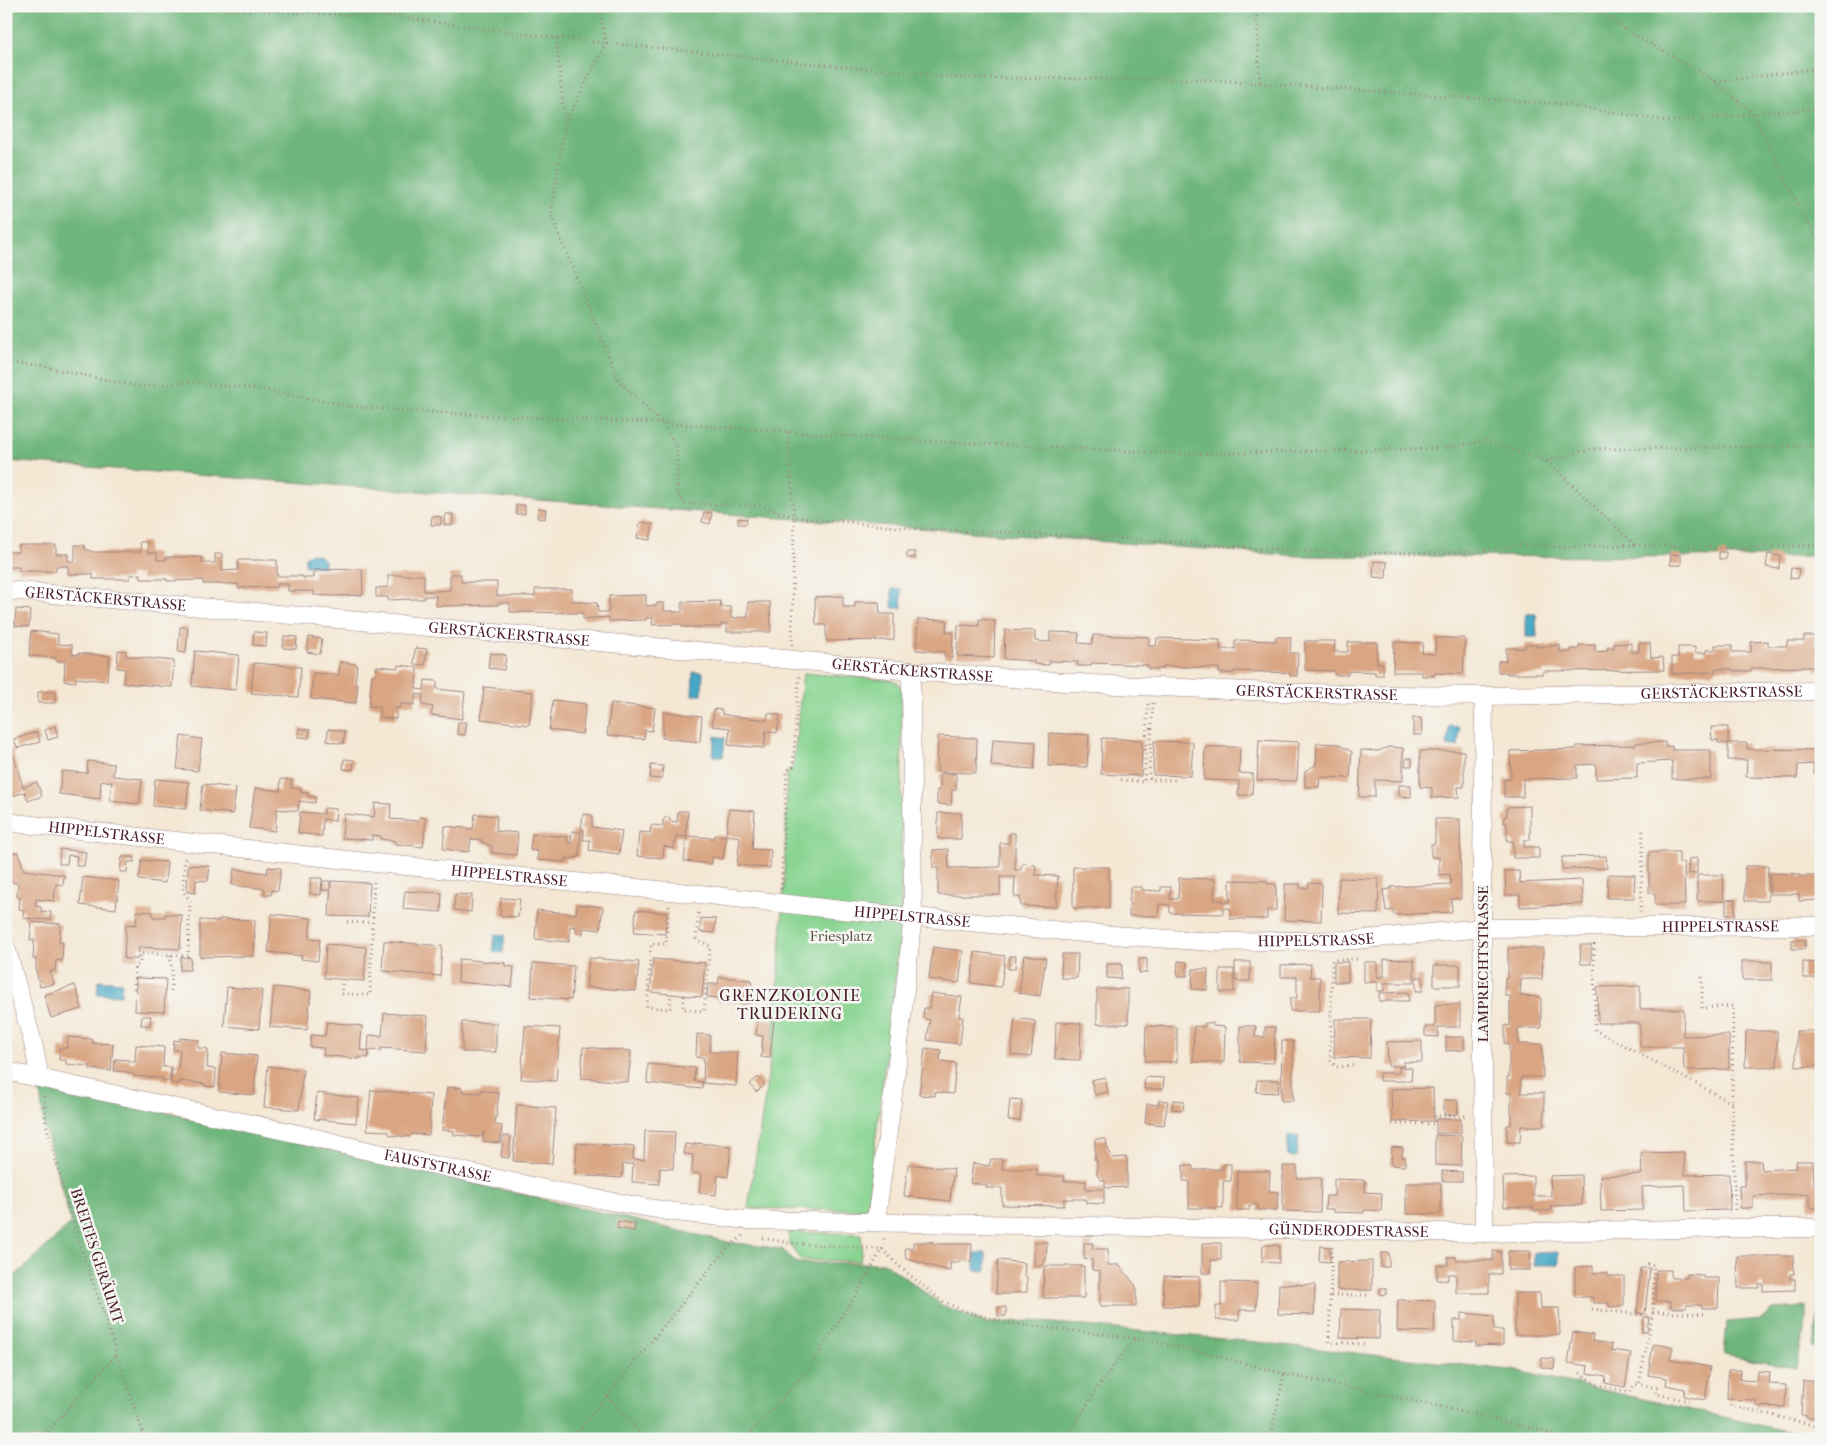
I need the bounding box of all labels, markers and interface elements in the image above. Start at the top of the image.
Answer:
street label: GERSTÄCKERSTRASSE [24,583,187,615]
street label: GERSTÄCKERSTRASSE [428,618,590,650]
street label: GERSTÄCKERSTRASSE [831,655,994,686]
street label: GERSTÄCKERSTRASSE [1236,681,1398,704]
street label: GERSTÄCKERSTRASSE [1641,682,1803,703]
street label: HIPPELSTRASSE [47,818,166,849]
street label: HIPPELSTRASSE [450,861,568,890]
street label: LAMPRECHTSTRASSE [1474,885,1492,1043]
street label: HIPPELSTRASSE [853,902,971,931]
street label: HIPPELSTRASSE [1662,917,1779,936]
park label: Friesplatz [810,927,873,945]
street label: HIPPELSTRASSE [1257,929,1375,950]
district label: GRENZKOLONIE TRUDERING [719,986,861,1023]
street label: FAUSTSTRASSE [382,1145,493,1186]
street label: BREITES GERÄUMT [67,1186,128,1327]
street label: GÜNDERODESTRASSE [1269,1220,1429,1241]

